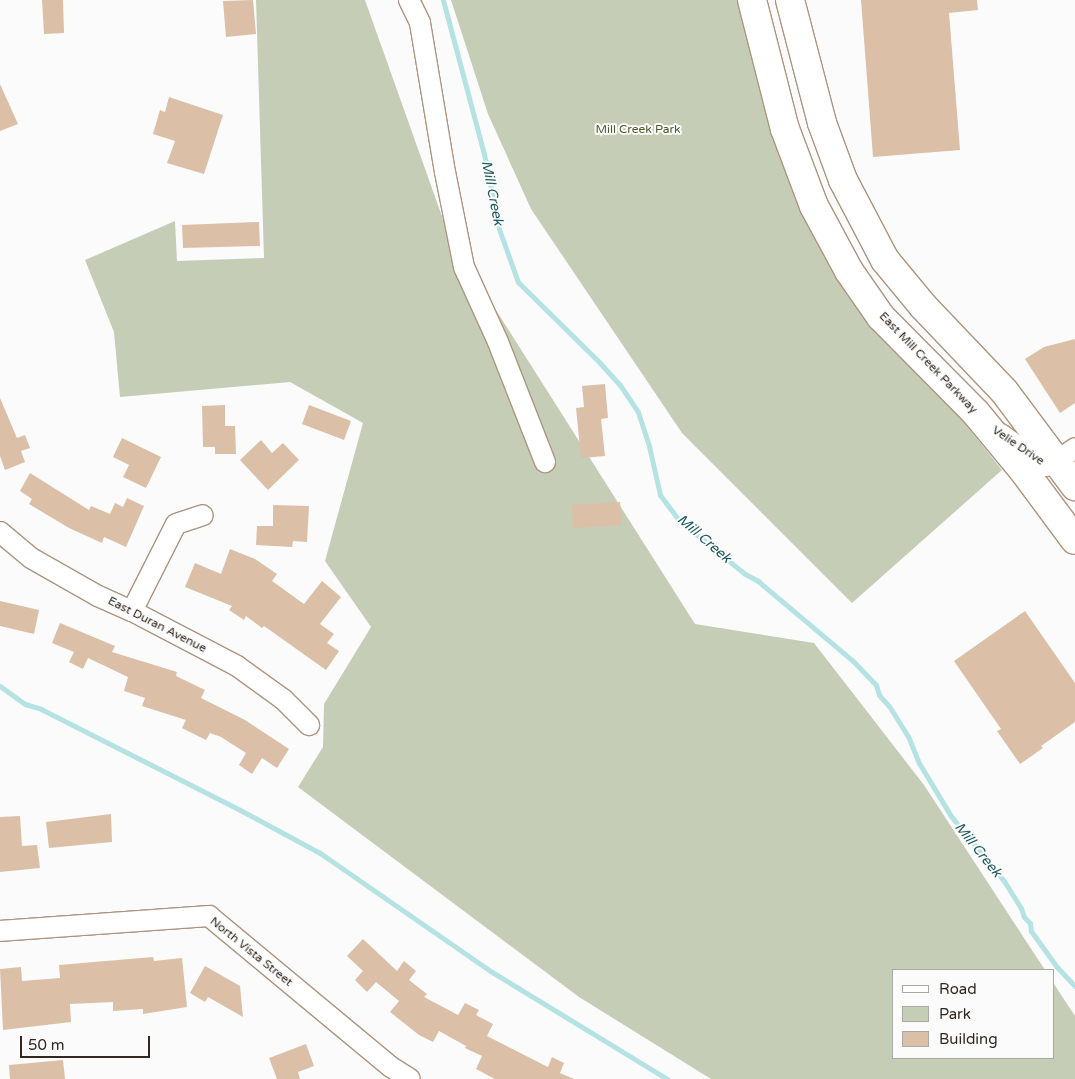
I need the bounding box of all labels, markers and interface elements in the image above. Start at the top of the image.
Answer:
park label: Mill Creek Park [595,123,681,137]
water label: Mill Creek [477,159,507,227]
street label: East Mill Creek Parkway [876,309,980,417]
street label: Velie Drive [989,423,1047,469]
water label: Mill Creek [674,511,734,567]
street label: East Duran Avenue [105,594,209,656]
water label: Mill Creek [951,819,1005,881]
street label: North Vista Street [207,914,295,990]
legend [892,969,1055,1059]
text: Road [939,980,977,998]
text: Park [939,1005,971,1023]
scale bar [22,1026,152,1058]
text: Building [939,1030,998,1048]
text: 50 m [28,1036,65,1054]

